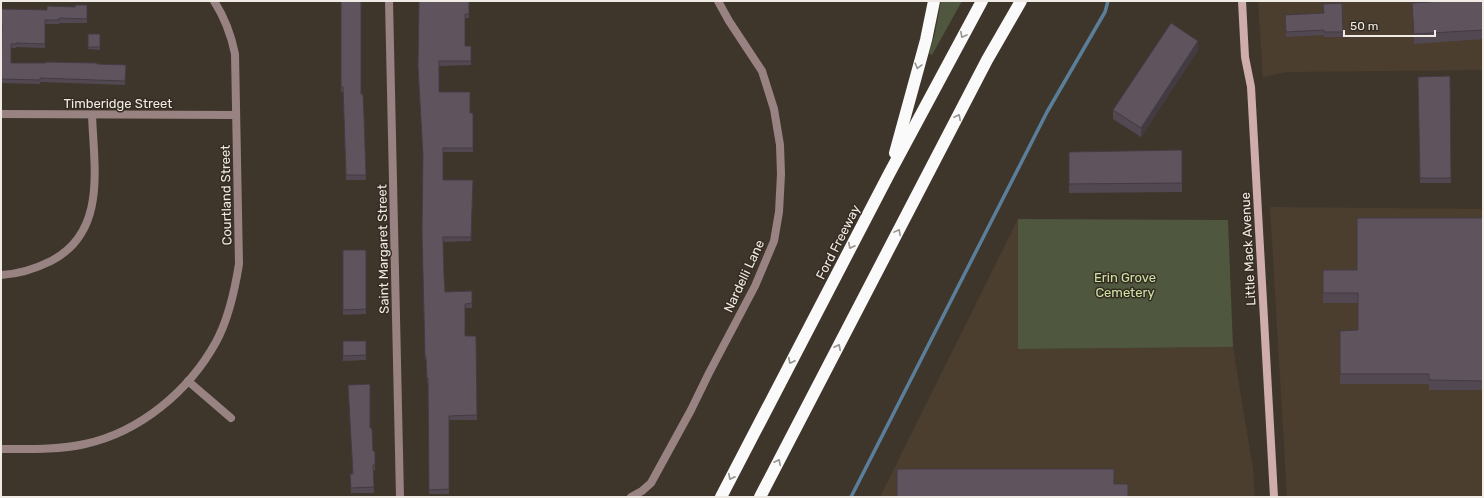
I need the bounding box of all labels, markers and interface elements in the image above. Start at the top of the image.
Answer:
scale bar [1344,12,1435,38]
text: 50 m [1350,19,1378,33]
one-way arrow [961,31,968,38]
one-way arrow [914,62,923,69]
street label: Timberidge Street [64,96,172,112]
one-way arrow [954,114,961,121]
street label: Courtland Street [218,145,234,245]
street label: Saint Margaret Street [374,184,393,314]
street label: Little Mack Avenue [1238,192,1258,306]
street label: Ford Freeway [813,202,863,282]
one-way arrow [893,229,901,236]
street label: Nardelli Lane [721,237,767,315]
one-way arrow [849,242,856,249]
park label: Erin Grove Cemetery [1094,270,1156,300]
one-way arrow [833,344,841,351]
one-way arrow [789,357,796,365]
one-way arrow [773,459,781,467]
one-way arrow [729,473,736,480]

